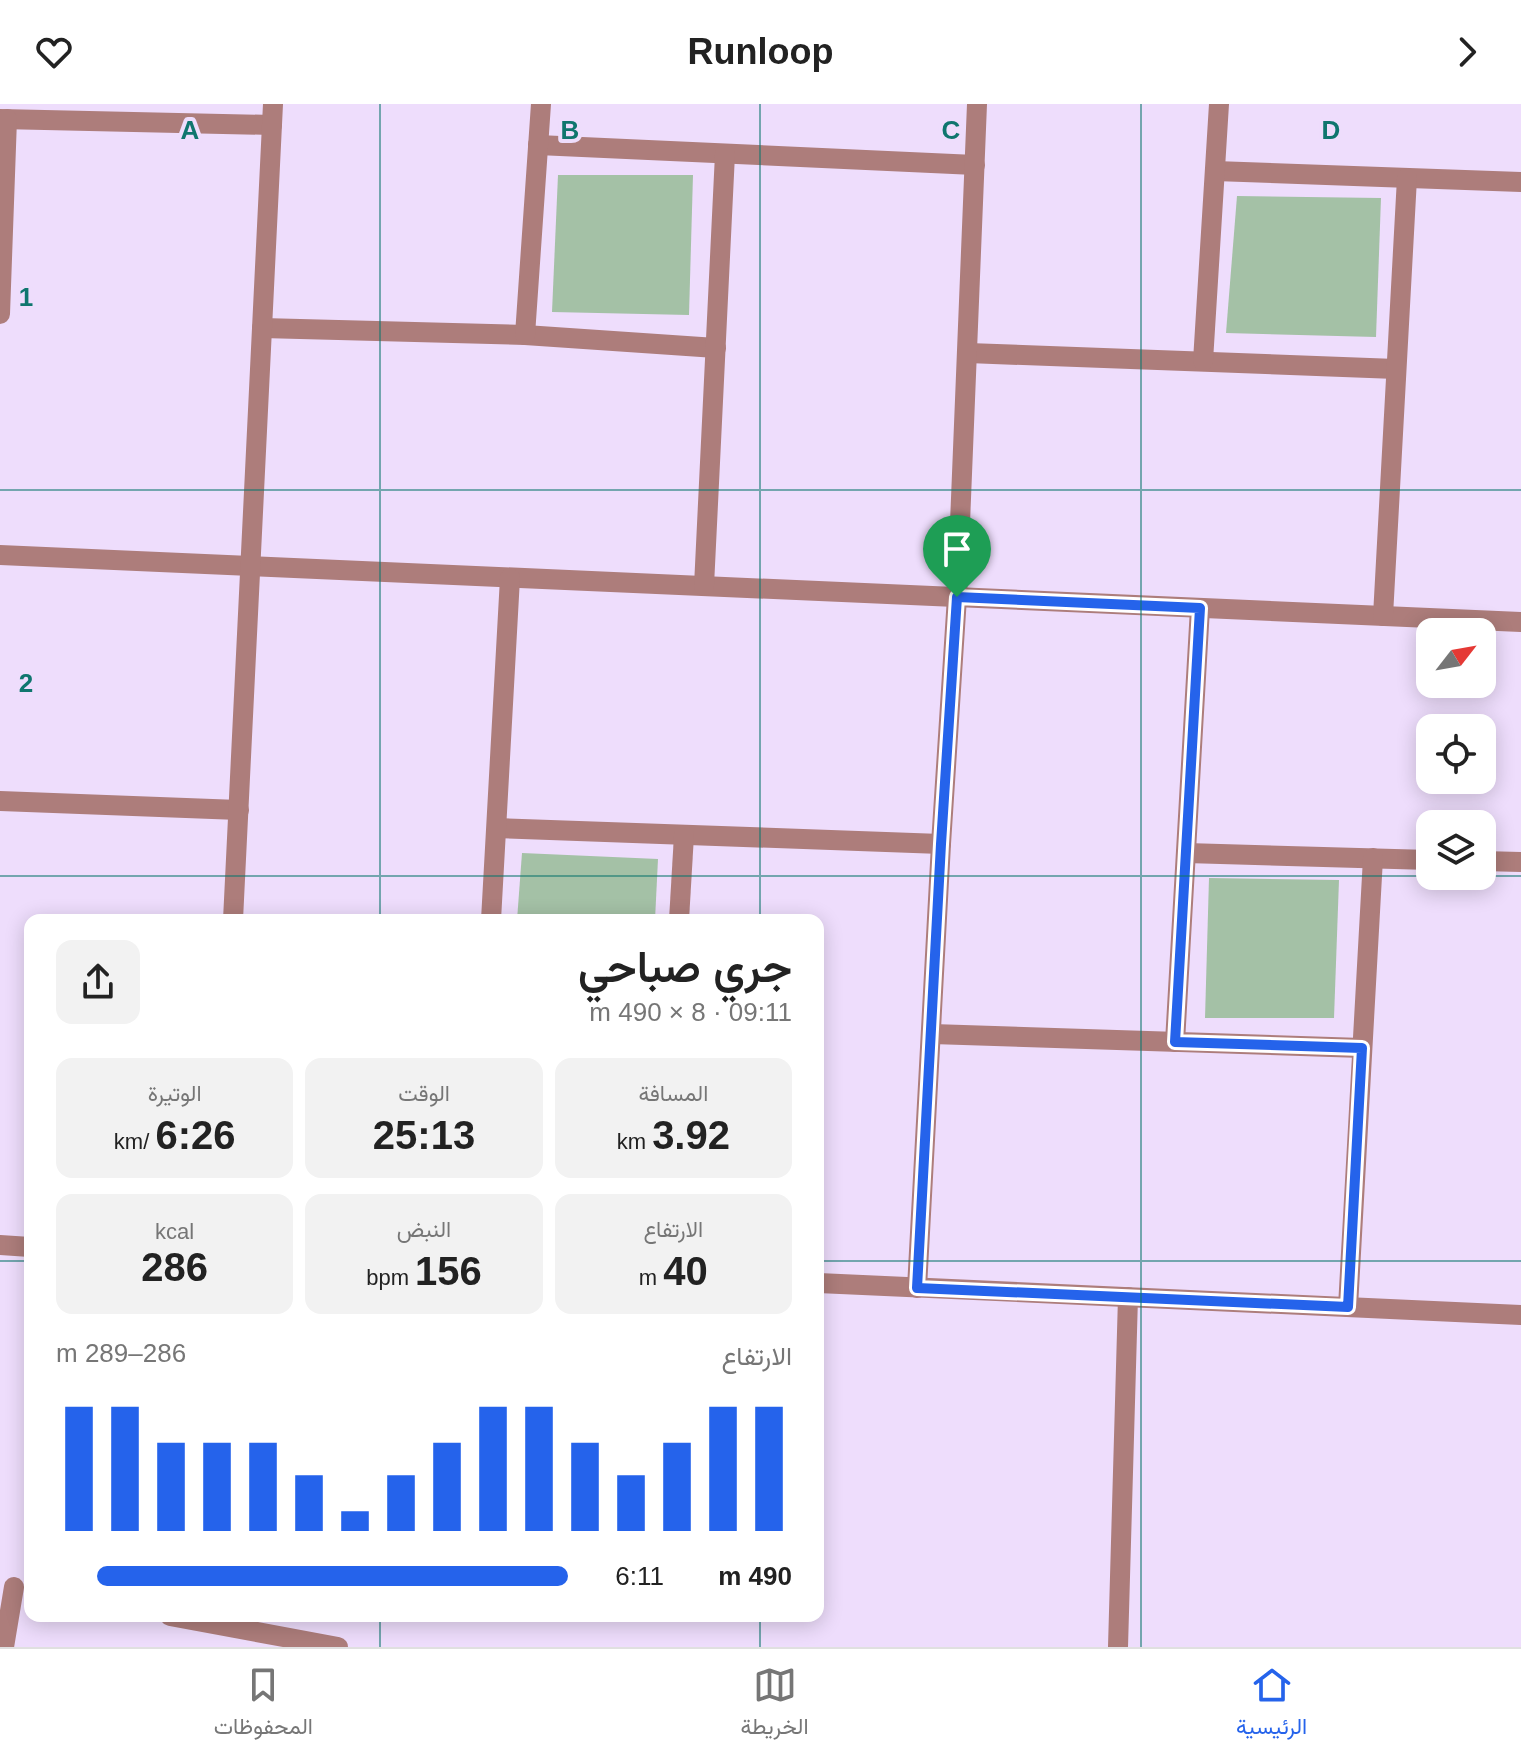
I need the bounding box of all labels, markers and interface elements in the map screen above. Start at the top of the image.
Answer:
icon: heart [32,30,76,74]
icon: forward [1445,30,1489,74]
text: Runloop [688,31,833,72]
text: A [181,115,200,145]
text: B [561,115,579,145]
text: C [942,115,961,145]
text: D [1322,115,1340,145]
text: 1 [19,282,33,312]
pin [923,515,991,597]
icon: arrive [935,527,979,571]
north arrow [1416,618,1496,698]
map controls [1416,618,1496,890]
text: 2 [19,668,33,698]
button: locate [1416,714,1496,794]
button: layers [1416,810,1496,890]
button: share [56,940,140,1024]
text: جري صباحي [578,942,792,991]
text: 09:11 · 8 × 490 m [589,997,792,1027]
text: الوتيرة [148,1081,202,1106]
text: الوقت [398,1081,450,1106]
text: المسافة [638,1081,708,1106]
text: 6:26 [155,1113,235,1157]
text: 25:13 [373,1113,475,1157]
text: 3.92 [652,1113,730,1157]
text: /km [114,1129,155,1154]
text: km [617,1129,652,1154]
text: النبض [397,1217,451,1242]
text: الارتفاع [643,1217,703,1242]
text: kcal [155,1219,194,1244]
text: 286 [141,1245,208,1289]
text: 156 [415,1249,482,1293]
text: 40 [663,1249,708,1293]
text: bpm [366,1265,415,1290]
text: m [639,1265,663,1290]
text: 286–289 m [56,1338,186,1368]
text: الارتفاع [721,1341,792,1371]
text: 6:11 [615,1561,664,1591]
text: 490 m [718,1561,792,1591]
tab: المحفوظات [214,1663,313,1746]
tab: الخريطة [740,1663,809,1746]
tab: الرئيسية [1236,1663,1307,1746]

